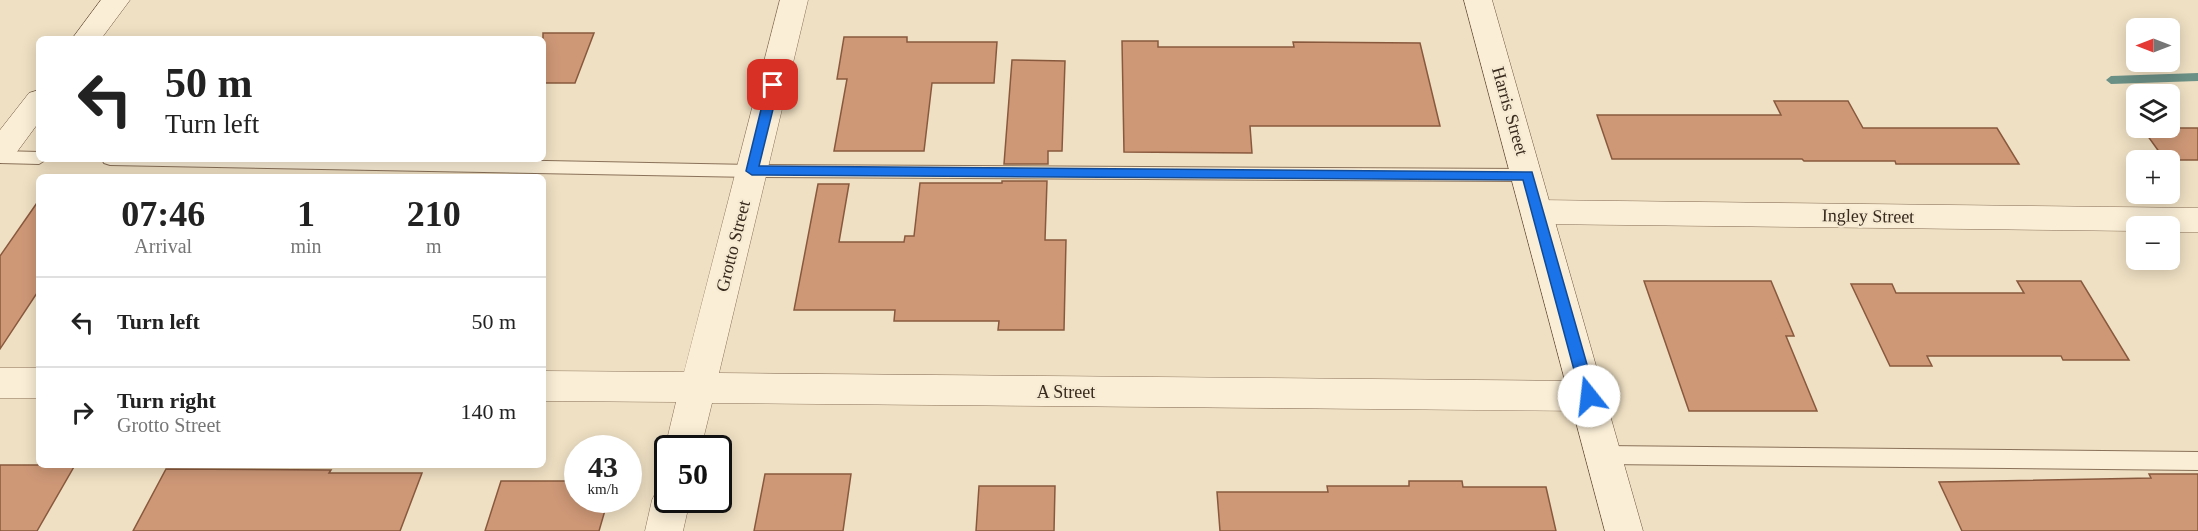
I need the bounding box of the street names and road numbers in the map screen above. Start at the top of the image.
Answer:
street label: Harris Street [1488,64,1532,158]
street label: Grotto Street [712,198,754,294]
street label: Ingley Street [1822,205,1914,227]
street label: A Street [1037,382,1095,402]

